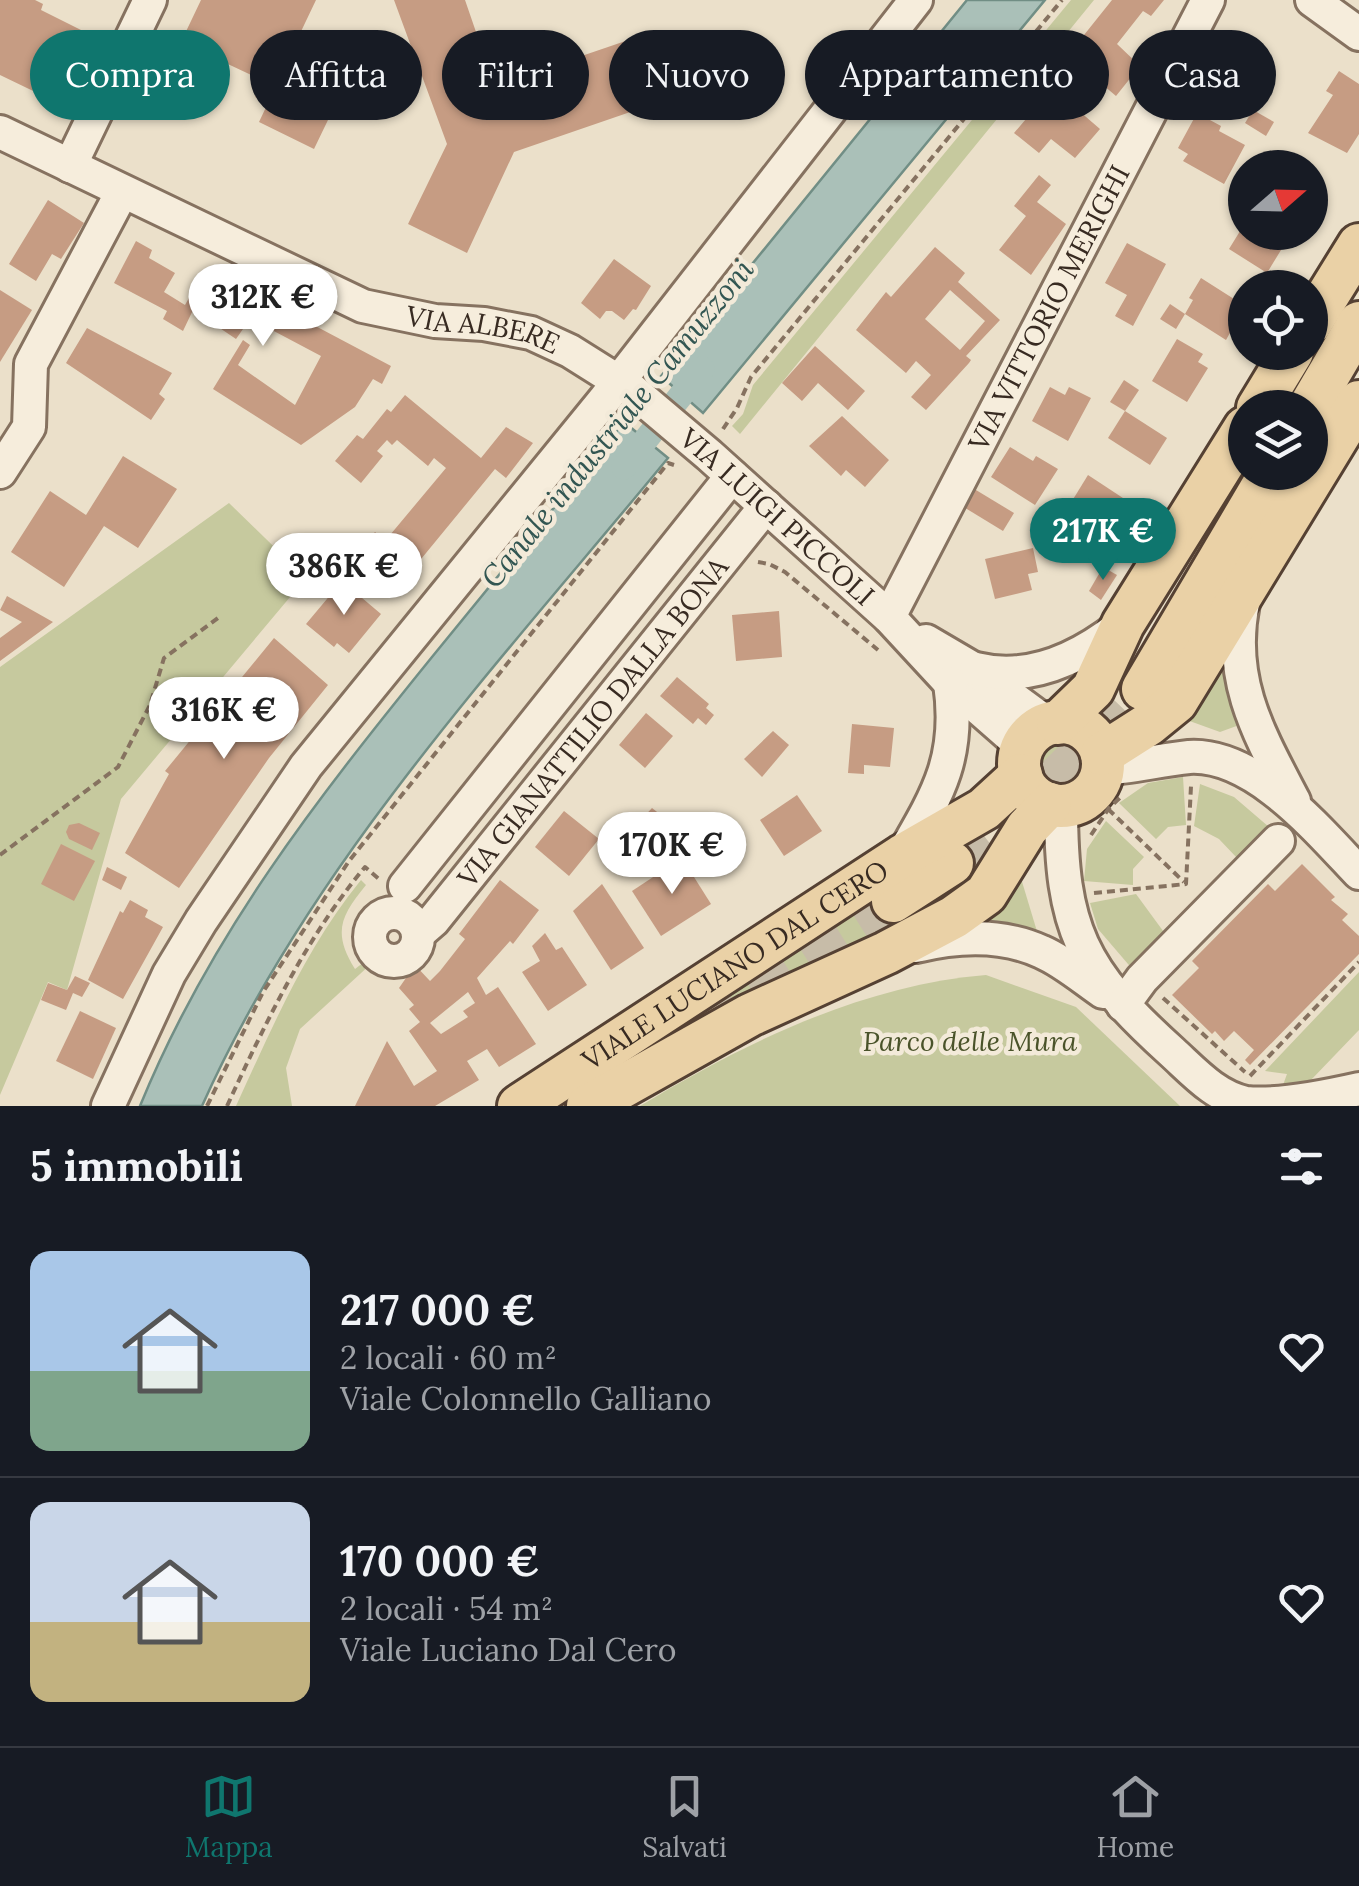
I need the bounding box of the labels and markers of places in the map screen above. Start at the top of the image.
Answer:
pin: 312K € [182,264,344,349]
pin: 217K € [1022,498,1184,583]
pin: 386K € [263,533,425,618]
pin: 316K € [143,677,305,762]
pin: 170K € [591,812,753,897]

